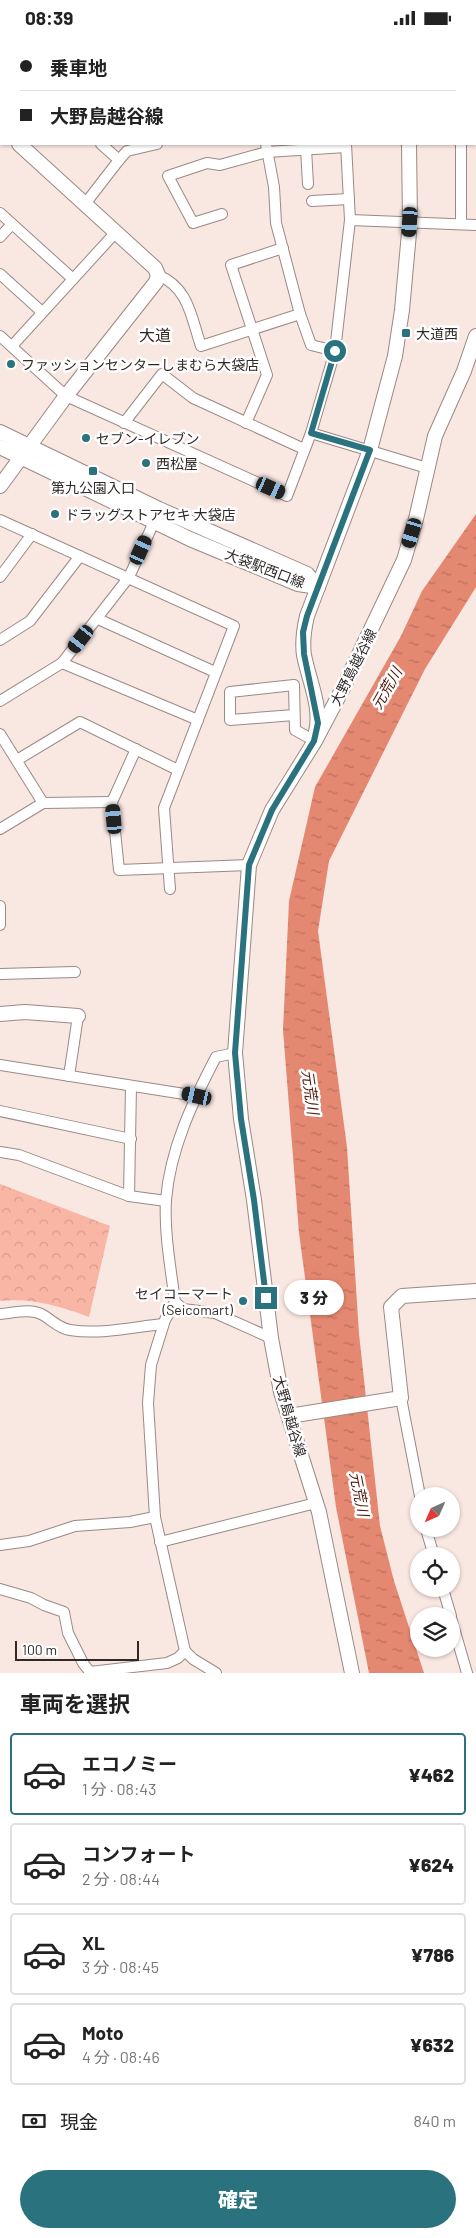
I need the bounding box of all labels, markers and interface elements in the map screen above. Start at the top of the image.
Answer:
text: 08:39 [25,6,73,29]
text: 乗車地 [50,56,107,79]
text: 大野島越谷線 [50,104,164,127]
car [401,207,418,237]
district label: 大道 [139,325,171,344]
place label: 大道西 [416,325,458,342]
marker: 大道西 [400,327,412,339]
route start [324,340,346,362]
place label: ファッションセンターしまむら大袋店 [21,356,259,373]
marker: ファッションセンターしまむら大袋店 [5,358,17,370]
place label: セブン-イレブン [96,430,200,447]
marker: セブン-イレブン [80,432,92,444]
place label: 西松屋 [156,455,198,472]
marker: 西松屋 [140,457,152,469]
marker: 第九公園入口 [87,465,99,477]
car [254,475,287,501]
place label: 第九公園入口 [51,479,135,496]
place label: ドラッグストアセキ 大袋店 [65,506,236,523]
marker: ドラッグストアセキ 大袋店 [49,508,61,520]
car [400,516,423,550]
car [128,533,153,567]
street label: 大袋駅西口線 [223,545,307,591]
car [65,623,96,655]
street label: 大野島越谷線 [326,626,380,708]
water label: 元荒川 [367,662,406,712]
car [105,803,122,835]
water label: 元荒川 [299,1068,323,1118]
car [180,1085,213,1107]
callout: 3 分 [284,1281,344,1315]
place label: セイコーマート (Seicomart) [135,1285,233,1318]
route end [255,1287,277,1309]
text: 3 分 [300,1288,328,1307]
marker: セイコーマート (Seicomart) [237,1295,249,1307]
street label: 大野島越谷線 [270,1373,310,1459]
water label: 元荒川 [347,1470,374,1520]
north arrow [410,1487,460,1537]
map controls [410,1487,460,1657]
button: locate [410,1547,460,1597]
button: layers [410,1607,460,1657]
scale bar [15,1638,139,1661]
text: 100 m [22,1641,57,1658]
text: 車両を選択 [20,1690,130,1716]
icon: car [22,1752,67,1797]
text: エコノミー [82,1752,177,1775]
text: ¥462 [408,1763,454,1786]
text: 1 分 · 08:43 [82,1779,156,1798]
icon: car [22,1842,67,1887]
text: コンフォート [82,1842,195,1865]
text: ¥624 [408,1853,454,1876]
text: 2 分 · 08:44 [82,1869,160,1888]
text: XL [82,1931,105,1954]
icon: car [22,1932,67,1977]
text: ¥786 [411,1943,454,1966]
text: 3 分 · 08:45 [82,1957,159,1976]
text: Moto [82,2021,124,2044]
icon: car [22,2022,67,2067]
text: ¥632 [409,2033,454,2056]
text: 4 分 · 08:46 [82,2047,160,2066]
icon: cash [20,2107,48,2135]
text: 現金 [60,2110,98,2133]
text: 840 m [413,2111,456,2130]
button: 確定 [20,2170,456,2228]

